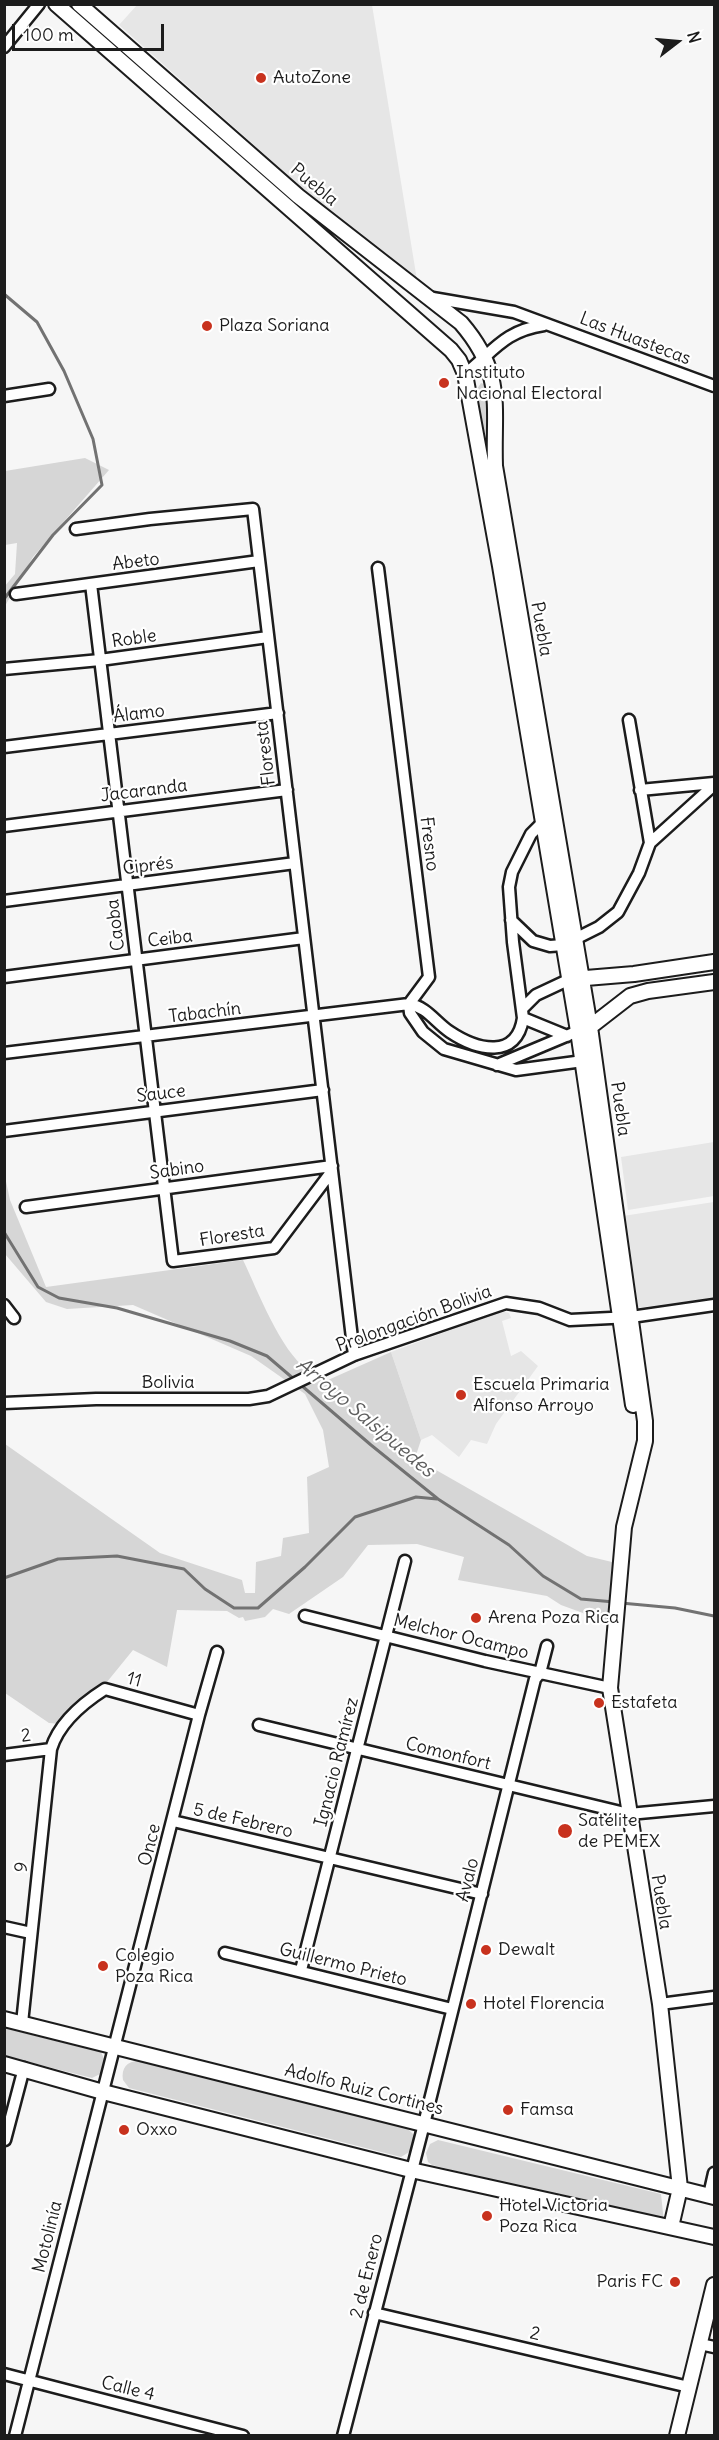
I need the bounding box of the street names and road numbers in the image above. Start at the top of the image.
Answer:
street label: Puebla [286,159,342,211]
street label: Las Huastecas [576,308,694,370]
street label: Abeto [111,548,161,576]
street label: Puebla [526,600,556,658]
street label: Roble [110,625,158,653]
street label: Álamo [112,700,166,728]
street label: Floresta [251,719,281,787]
street label: Jacaranda [99,775,189,807]
street label: Fresno [415,816,443,872]
street label: Ciprés [121,852,175,880]
street label: Caoba [102,898,130,952]
street label: Ceiba [146,926,194,952]
street label: Tabachín [168,998,242,1028]
street label: Sauce [135,1080,187,1108]
street label: Puebla [605,1080,635,1138]
street label: Sabino [148,1155,206,1185]
street label: Floresta [198,1220,266,1252]
street label: Prolongación Bolivia [333,1281,495,1357]
street label: Bolivia [141,1372,195,1394]
street label: Melchor Ocampo [391,1610,531,1664]
street label: 11 [124,1668,144,1692]
street label: Ignacio Ramírez [311,1695,363,1829]
street label: 2 [20,1725,32,1747]
street label: Comonfort [403,1733,493,1775]
street label: 5 de Febrero [191,1799,295,1843]
street label: Once [134,1822,166,1868]
street label: Avalo [452,1856,484,1904]
street label: 9 [11,1861,33,1873]
street label: Puebla [646,1873,676,1931]
street label: Guillermo Prieto [277,1939,409,1991]
street label: Adolfo Ruiz Cortines [282,2060,446,2120]
street label: Motolinía [29,2199,67,2275]
street label: 2 de Enero [346,2231,388,2321]
street label: 2 [528,2322,542,2346]
street label: Calle 4 [99,2372,157,2406]

